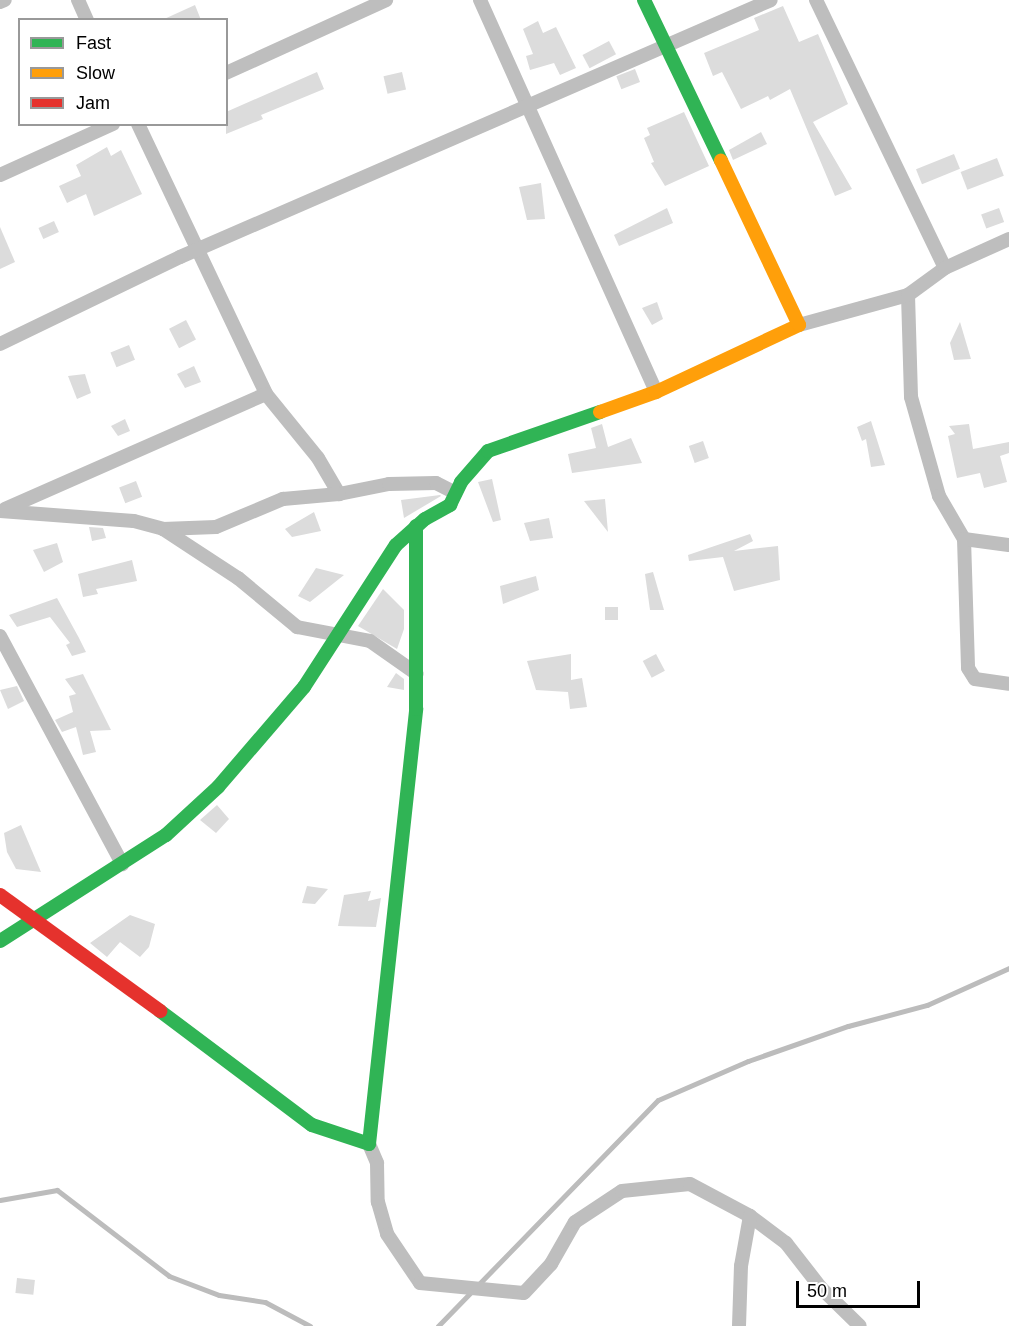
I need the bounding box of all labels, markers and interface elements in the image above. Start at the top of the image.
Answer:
legend [18,18,228,126]
text: Fast [76,33,111,53]
text: Slow [76,63,115,83]
text: Jam [76,93,110,113]
scale bar [799,1269,924,1307]
text: 50 m [807,1281,847,1301]

